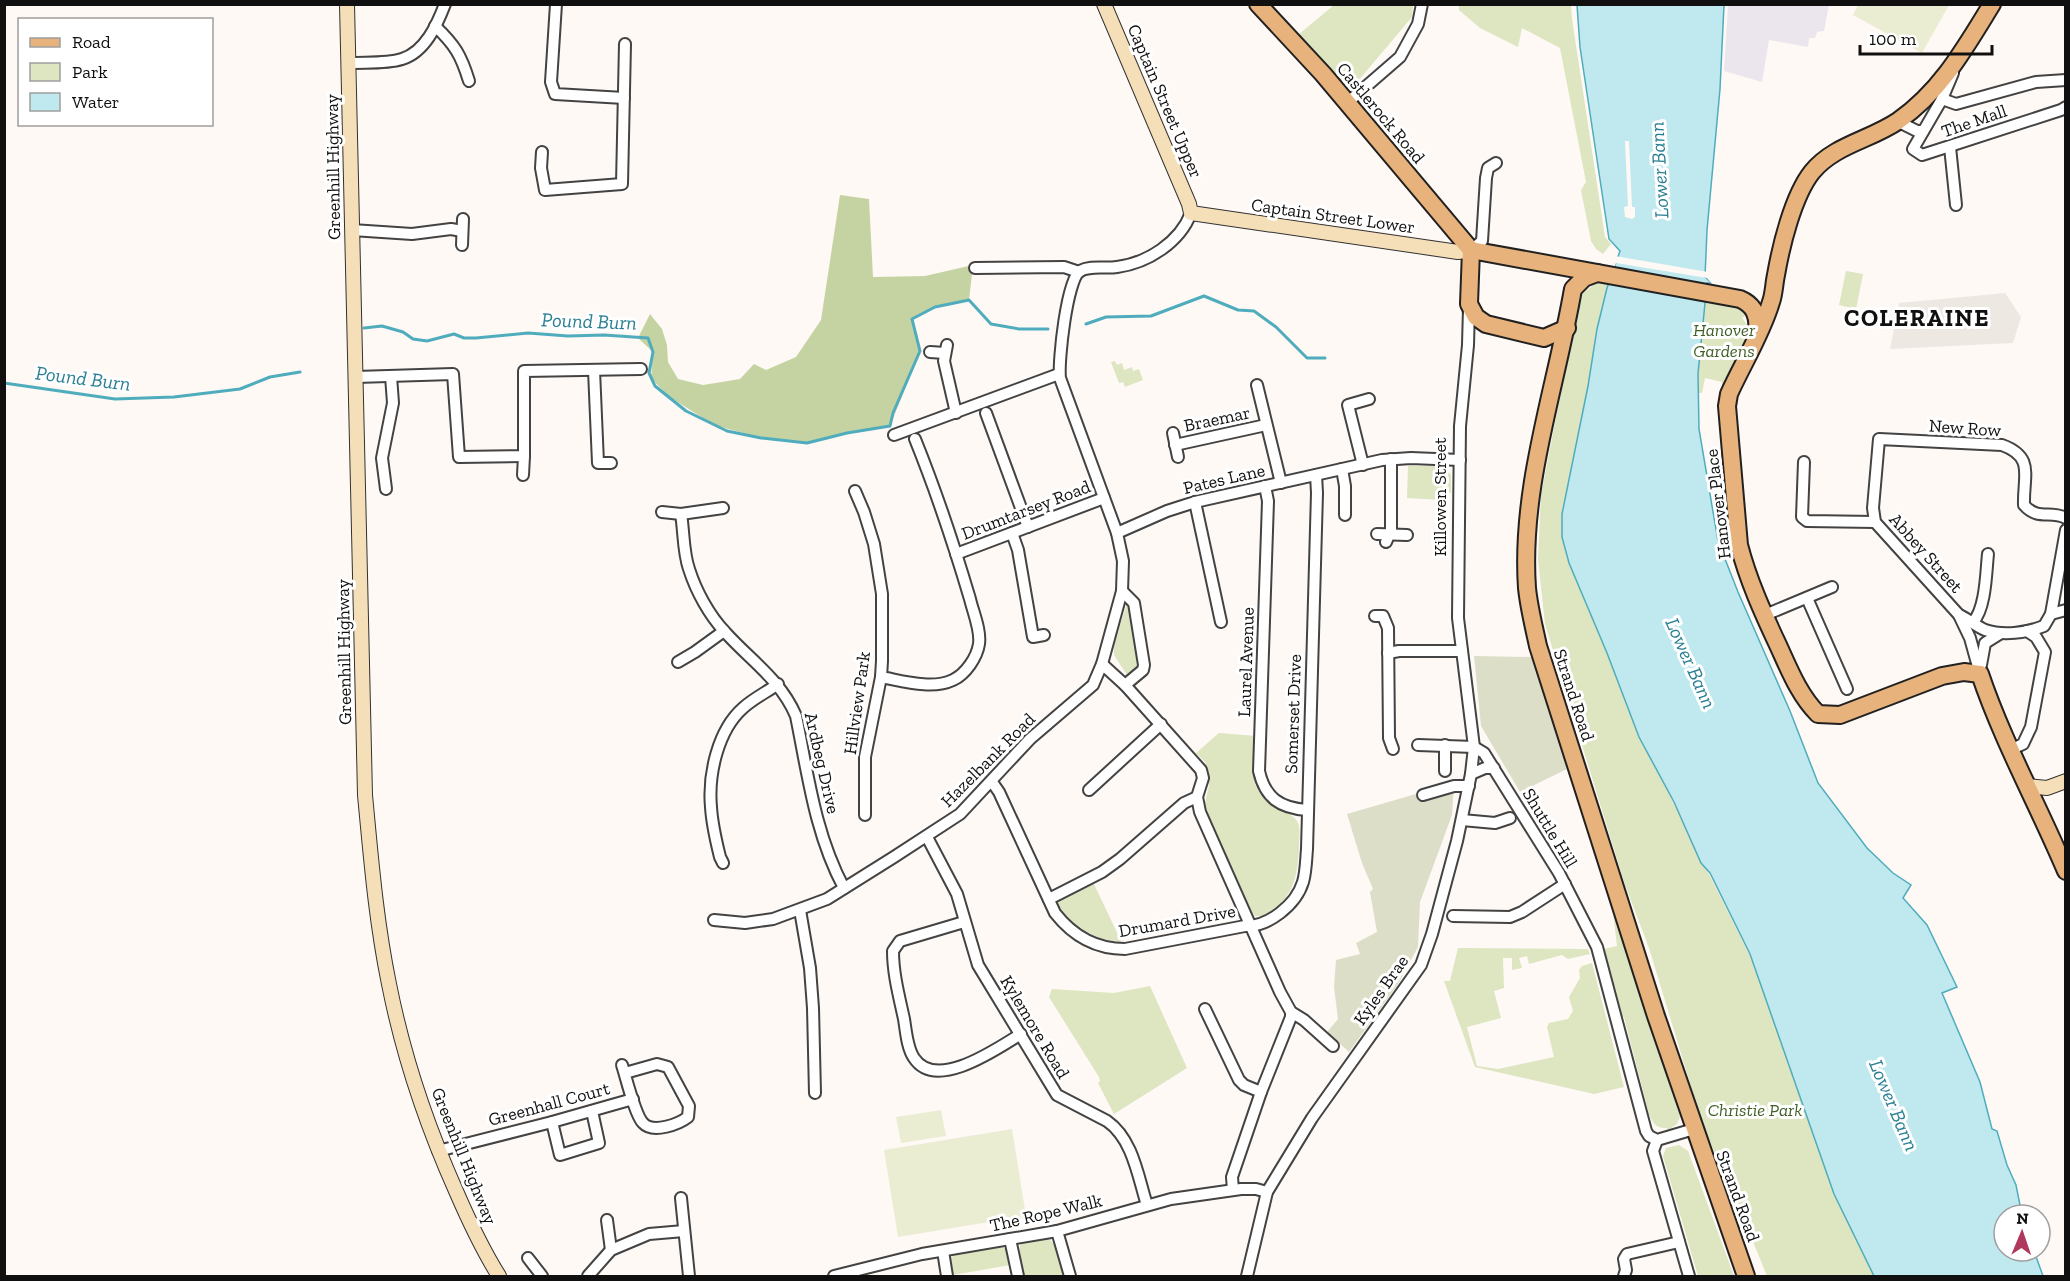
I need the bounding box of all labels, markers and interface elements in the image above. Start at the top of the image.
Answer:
legend [18,18,213,126]
scale bar [1860,18,1992,56]
street label: Captain Street Upper [1123,21,1207,181]
text: 100 m [1869,28,1917,50]
text: Road [72,31,111,53]
street label: Castlerock Road [1332,58,1430,168]
text: Park [72,61,108,83]
text: Water [72,91,119,113]
street label: Greenhill Highway [321,93,345,240]
street label: The Mall [1938,100,2010,142]
water label: Lower Bann [1644,121,1674,219]
street label: Captain Street Lower [1250,194,1416,238]
district label: COLERAINE [1844,303,1990,332]
water label: Pound Burn [541,307,637,335]
park label: Hanover Gardens [1693,319,1756,362]
water label: Pound Burn [34,360,132,396]
street label: Braemar [1182,401,1252,437]
street label: New Row [1928,415,2002,442]
street label: Killowen Street [1429,437,1451,557]
street label: Hanover Place [1700,448,1736,560]
street label: Pates Lane [1181,459,1267,499]
street label: Drumtarsey Road [958,475,1094,545]
street label: Abbey Street [1885,509,1968,597]
street label: Greenhill Highway [332,578,356,725]
street label: Laurel Avenue [1233,607,1259,717]
water label: Lower Bann [1660,614,1722,712]
street label: Strand Road [1549,646,1599,744]
street label: Hillview Park [839,650,875,756]
street label: Somerset Drive [1280,654,1306,774]
street label: Hazelbank Road [936,708,1040,812]
street label: Ardbeg Drive [800,710,844,816]
street label: Shuttle Hill [1518,784,1582,872]
street label: Drumard Drive [1117,900,1237,942]
street label: Kyles Brae [1349,951,1413,1029]
street label: Kylemore Road [996,971,1074,1083]
water label: Lower Bann [1864,1056,1924,1154]
street label: Greenhall Court [486,1077,612,1131]
street label: Greenhill Highway [427,1084,502,1228]
park label: Christie Park [1708,1099,1802,1121]
street label: Strand Road [1711,1147,1765,1245]
street label: The Rope Walk [988,1189,1105,1237]
north arrow [1992,1203,2052,1263]
text: N [2016,1209,2029,1228]

